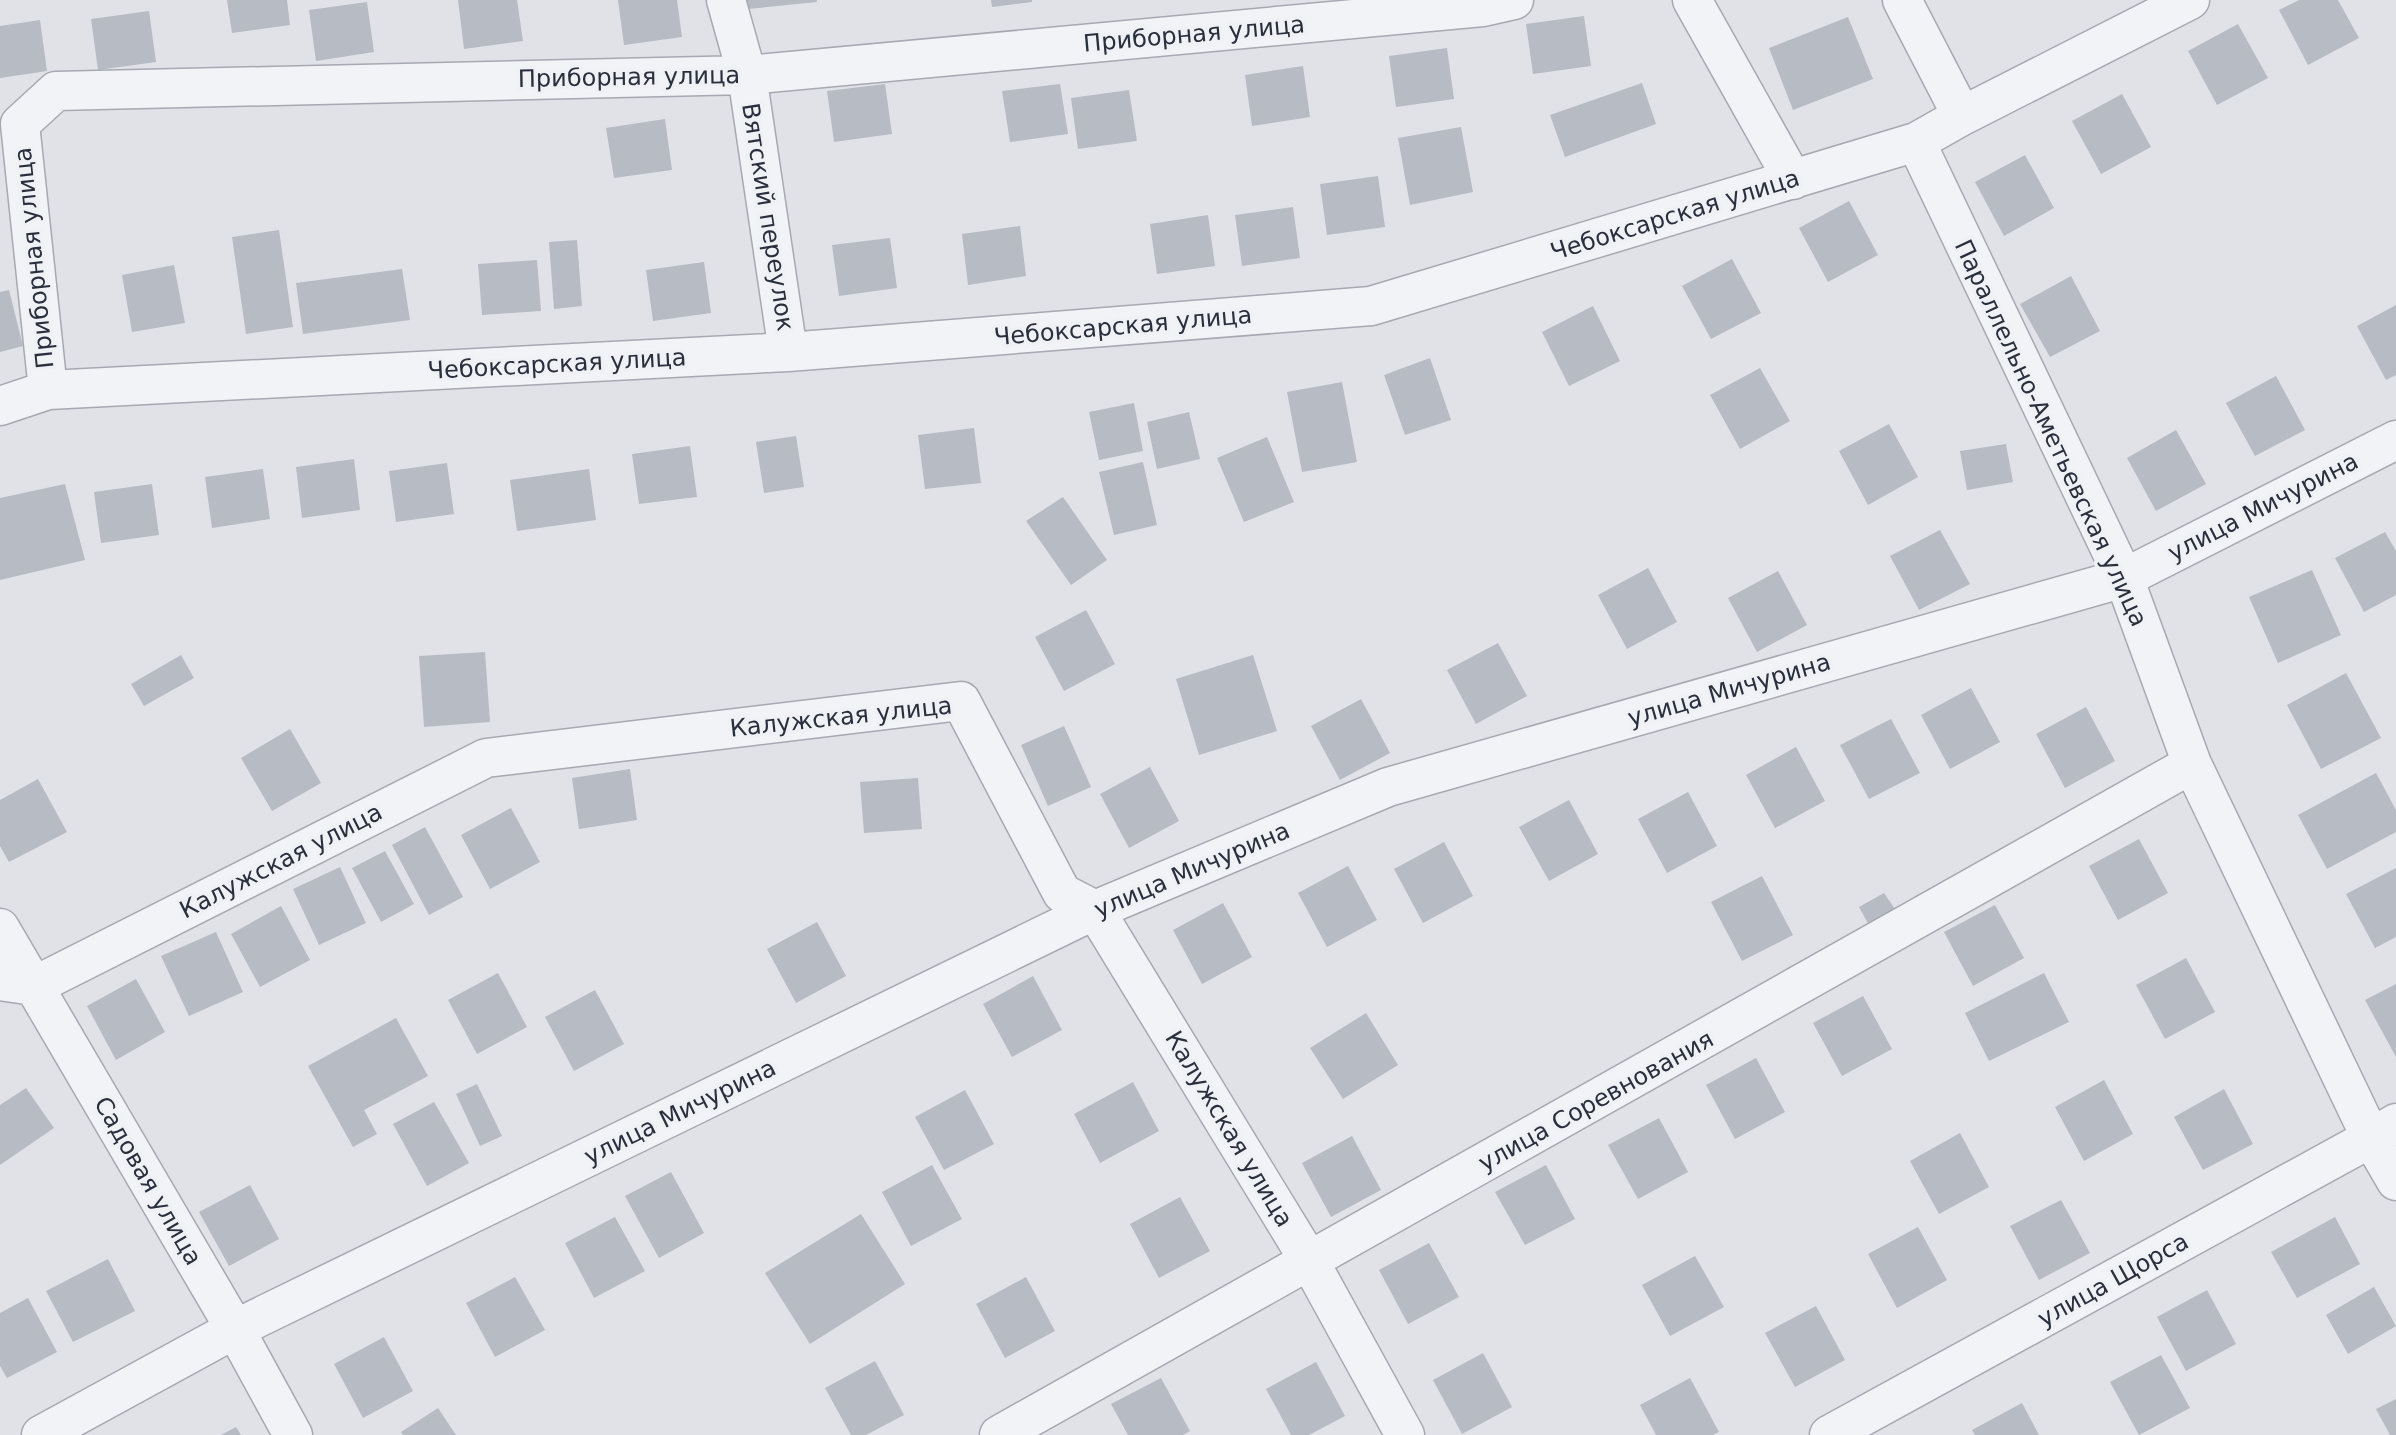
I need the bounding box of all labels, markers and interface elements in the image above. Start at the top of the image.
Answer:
street label: Приборная улица [1082,10,1306,58]
street label: Приборная улица [518,61,740,93]
street label: Вятский переулок [736,101,800,333]
street label: Приборная улица [8,146,60,370]
street label: Чебоксарская улица [1547,164,1803,266]
street label: Параллельно-Аметьевская улица [1949,235,2153,631]
street label: Чебоксарская улица [993,301,1253,351]
street label: Чебоксарская улица [427,343,687,385]
street label: улица Мичурина [2163,447,2363,567]
street label: улица Мичурина [1624,648,1834,732]
street label: Калужская улица [728,691,954,743]
street label: Калужская улица [175,798,387,924]
street label: улица Мичурина [1090,816,1294,924]
street label: улица Соревнования [1474,1025,1718,1177]
street label: Калужская улица [1159,1026,1299,1232]
street label: улица Мичурина [580,1053,780,1171]
street label: Садовая улица [88,1092,208,1270]
street label: улица Щорса [2033,1227,2193,1333]

